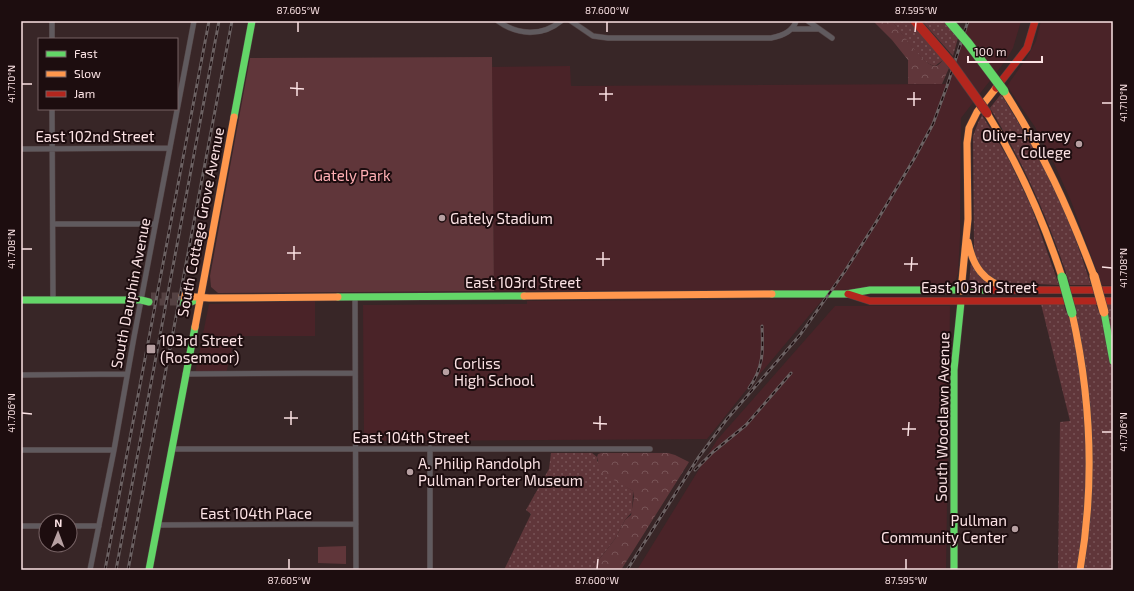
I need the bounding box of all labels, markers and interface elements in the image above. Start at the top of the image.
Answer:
text: 87.605°W [276,4,320,16]
text: 87.600°W [585,4,629,16]
text: 87.595°W [895,4,938,16]
legend [38,38,178,110]
scale bar [968,38,1042,64]
text: 100 m [974,44,1006,58]
text: Fast [74,46,98,60]
text: 41.710°N [5,65,17,103]
text: Slow [74,66,101,80]
text: 41.710°N [1117,84,1129,122]
text: Jam [74,86,95,100]
street label: South Cottage Grove Avenue [173,126,227,318]
place label: Olive-Harvey College [982,126,1071,161]
street label: East 102nd Street [35,127,155,145]
marker: Olive-Harvey College [1074,139,1084,149]
park label: Gately Park [313,166,391,184]
place label: Gately Stadium [450,209,553,227]
marker: Gately Stadium [437,213,447,223]
street label: South Dauphin Avenue [107,216,153,370]
text: 41.708°N [5,229,17,269]
text: 41.708°N [1117,248,1129,288]
street label: East 103rd Street [465,273,581,291]
street label: East 103rd Street [921,278,1037,296]
place label: 103rd Street (Rosemoor) [160,331,243,366]
street label: South Woodlawn Avenue [932,332,952,502]
marker: 103rd Street (Rosemoor) [145,343,157,355]
place label: Corliss High School [454,354,535,389]
marker: Corliss High School [441,367,451,377]
text: 41.706°N [5,393,17,433]
text: 41.706°N [1117,412,1129,452]
street label: East 104th Street [352,428,470,446]
place label: A. Philip Randolph Pullman Porter Museum [418,454,583,489]
marker: A. Philip Randolph Pullman Porter Museum [405,467,415,477]
street label: East 104th Place [200,504,312,522]
place label: Pullman Community Center [881,511,1007,546]
north arrow [38,513,78,553]
text: N [54,516,62,529]
marker: Pullman Community Center [1010,524,1020,534]
text: 87.605°W [267,574,311,586]
text: 87.600°W [575,574,619,586]
text: 87.595°W [885,574,928,586]

